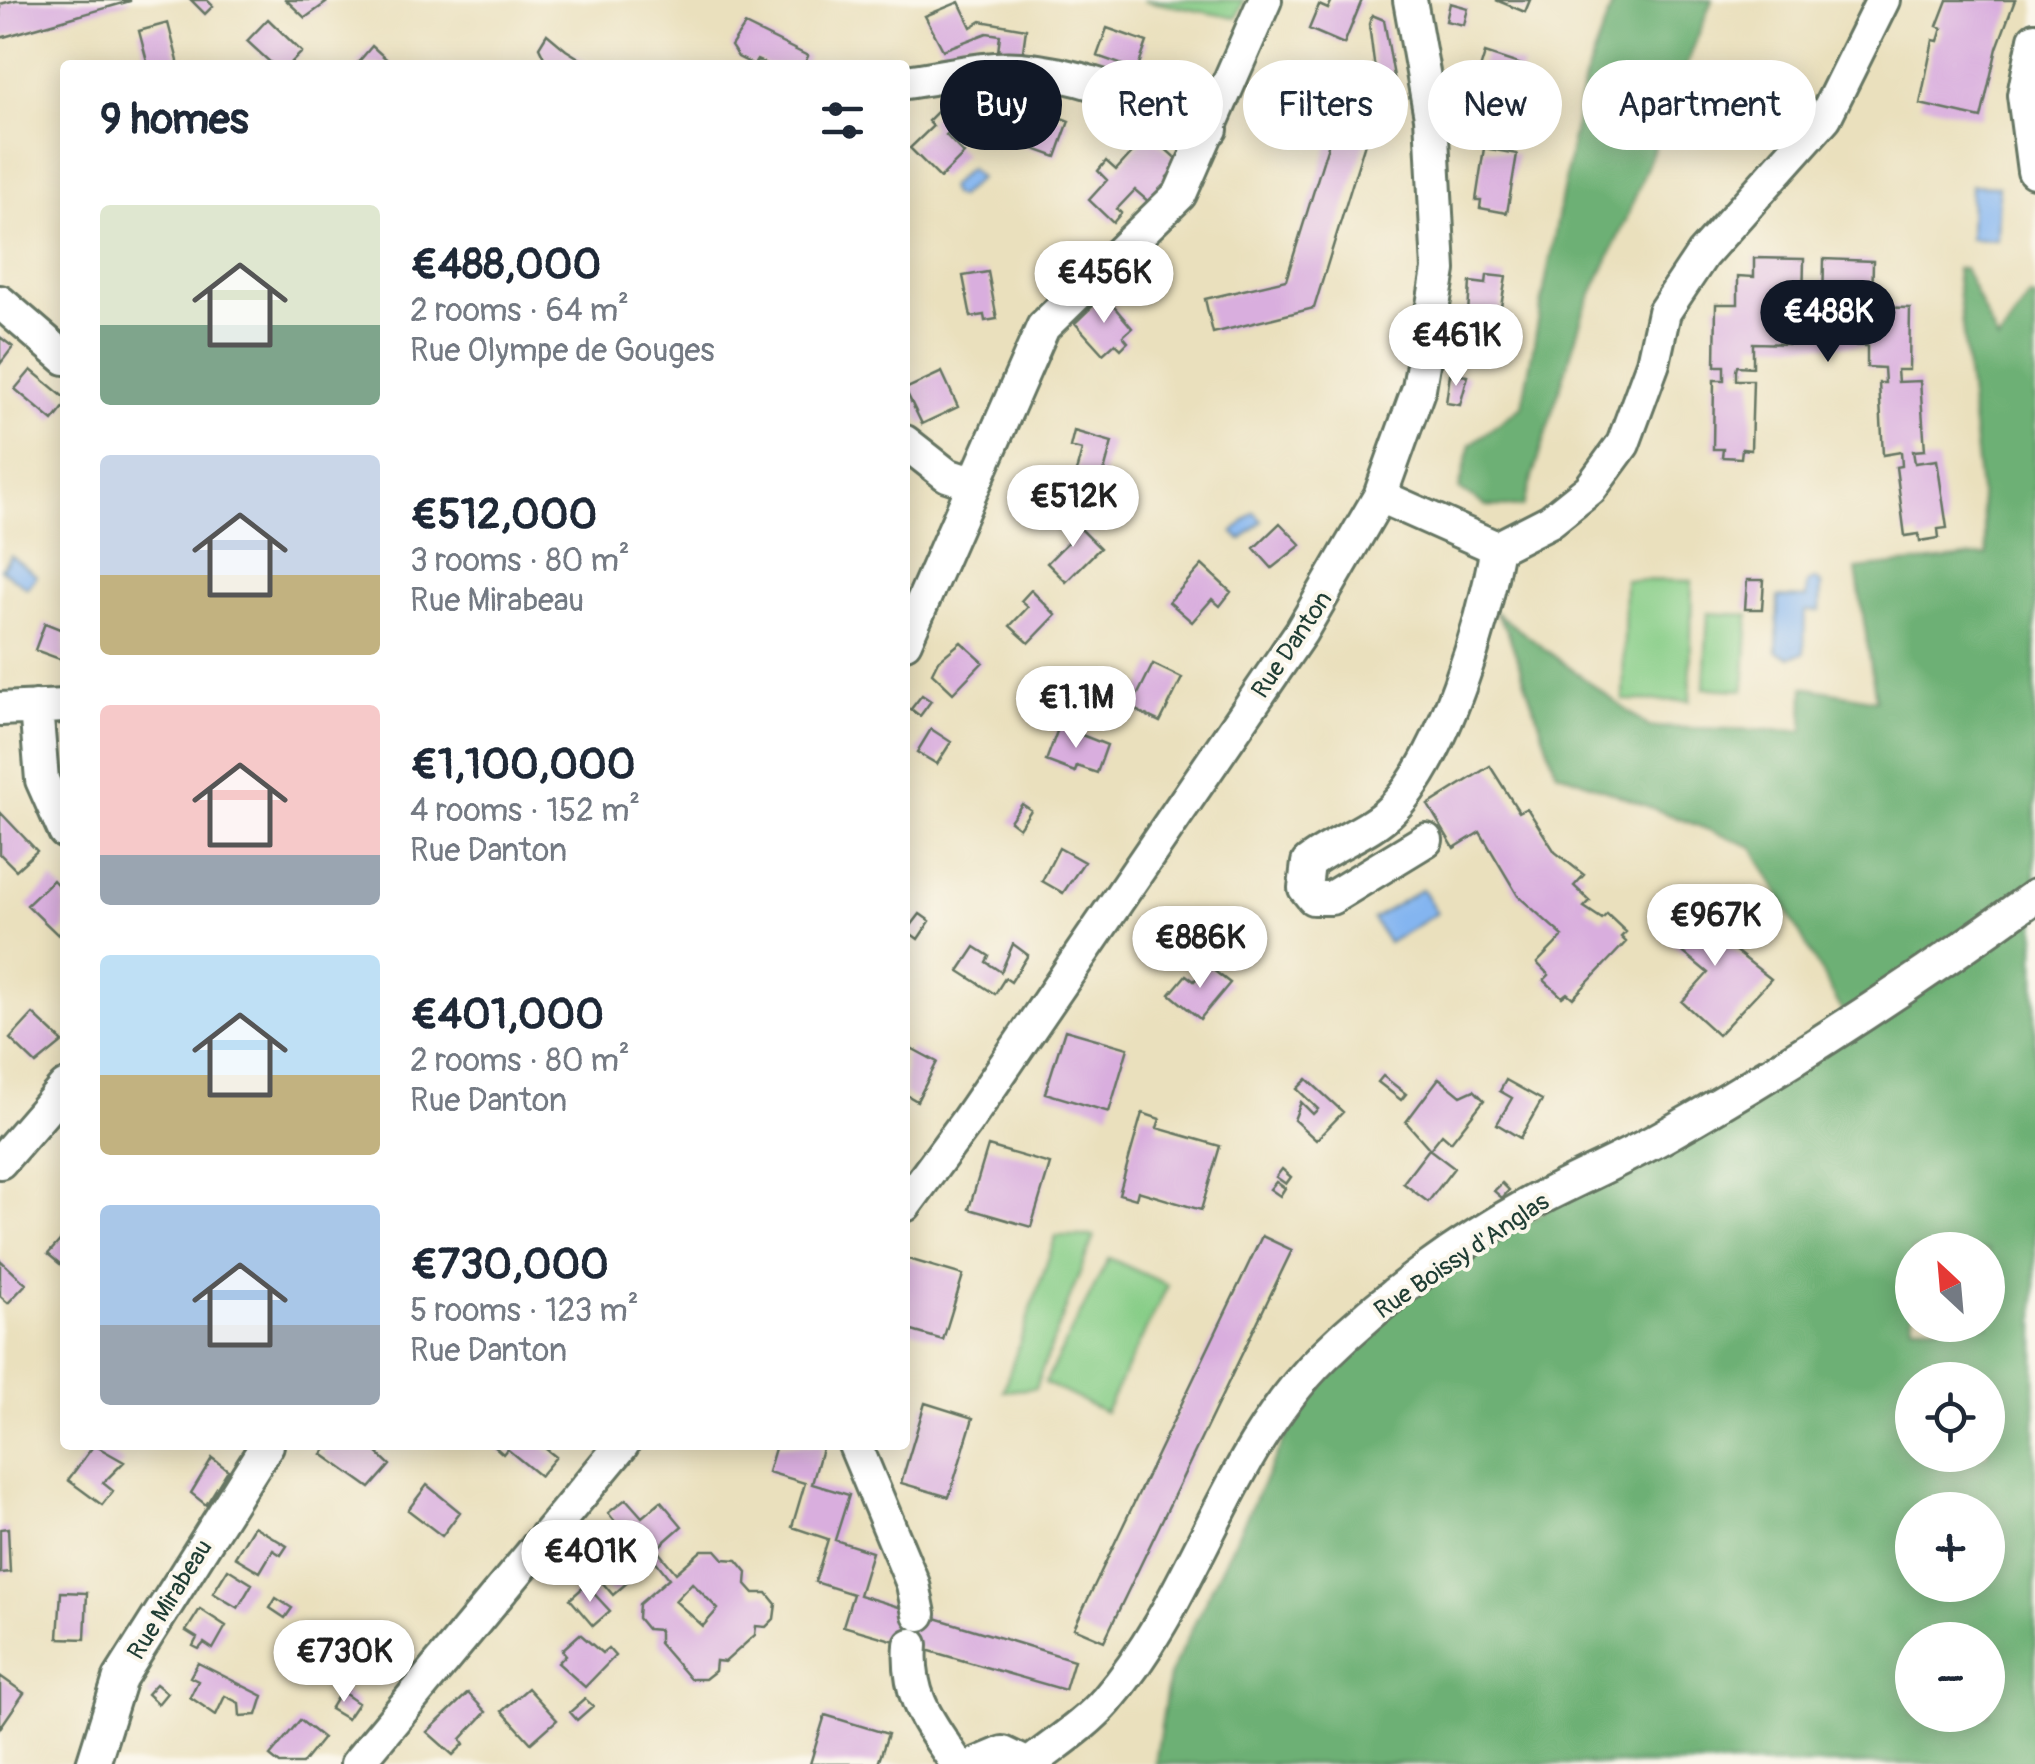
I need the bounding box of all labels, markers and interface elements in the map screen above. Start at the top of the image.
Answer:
chip: Buy [940,60,1062,150]
chip: Rent [1082,60,1223,150]
chip: Filters [1243,60,1408,150]
chip: New [1428,60,1562,150]
chip: Apartment [1582,60,1816,150]
icon: filters [815,93,870,148]
text: 9 homes [100,94,249,146]
text: €488,000 [410,239,601,291]
pin: €456K [1034,241,1174,326]
icon: home [180,245,300,365]
text: €456K [1057,253,1151,293]
pin: €488K [1758,280,1898,365]
text: 2 rooms · 64 m² [410,291,629,331]
text: €488K [1782,292,1874,332]
pin: €461K [1386,304,1526,389]
text: €461K [1411,316,1501,356]
text: Rue Olympe de Gouges [410,331,715,371]
pin: €512K [1003,465,1143,550]
text: €512K [1029,477,1117,517]
text: €512,000 [410,489,597,541]
icon: home [180,495,300,615]
text: 3 rooms · 80 m² [410,541,630,581]
text: Rue Mirabeau [410,581,584,621]
street label: Rue Danton [1245,585,1339,704]
pin: €1.1M [1006,666,1146,751]
text: €1.1M [1038,678,1114,718]
text: €1,100,000 [410,739,635,791]
icon: home [180,745,300,865]
text: 4 rooms · 152 m² [410,791,640,831]
text: Rue Danton [410,831,567,871]
pin: €967K [1645,884,1785,969]
text: €967K [1669,896,1761,936]
pin: €886K [1130,906,1270,991]
text: €886K [1154,918,1246,958]
text: €401,000 [410,989,604,1041]
icon: home [180,995,300,1115]
text: 2 rooms · 80 m² [410,1041,630,1081]
text: Rue Danton [410,1081,567,1121]
street label: Rue Boissy d'Anglas [1369,1186,1555,1326]
north arrow [1895,1232,2005,1342]
map controls [1895,1232,2005,1732]
text: €730,000 [410,1239,609,1291]
icon: home [180,1245,300,1365]
text: 5 rooms · 123 m² [410,1291,639,1331]
text: Rue Danton [410,1331,567,1371]
button: locate [1895,1362,2005,1472]
button: + [1895,1492,2005,1602]
pin: €401K [520,1520,660,1605]
text: €401K [543,1532,637,1572]
street label: Rue Mirabeau [121,1534,219,1666]
pin: €730K [274,1620,414,1705]
button: − [1895,1622,2005,1732]
text: €730K [295,1632,393,1672]

